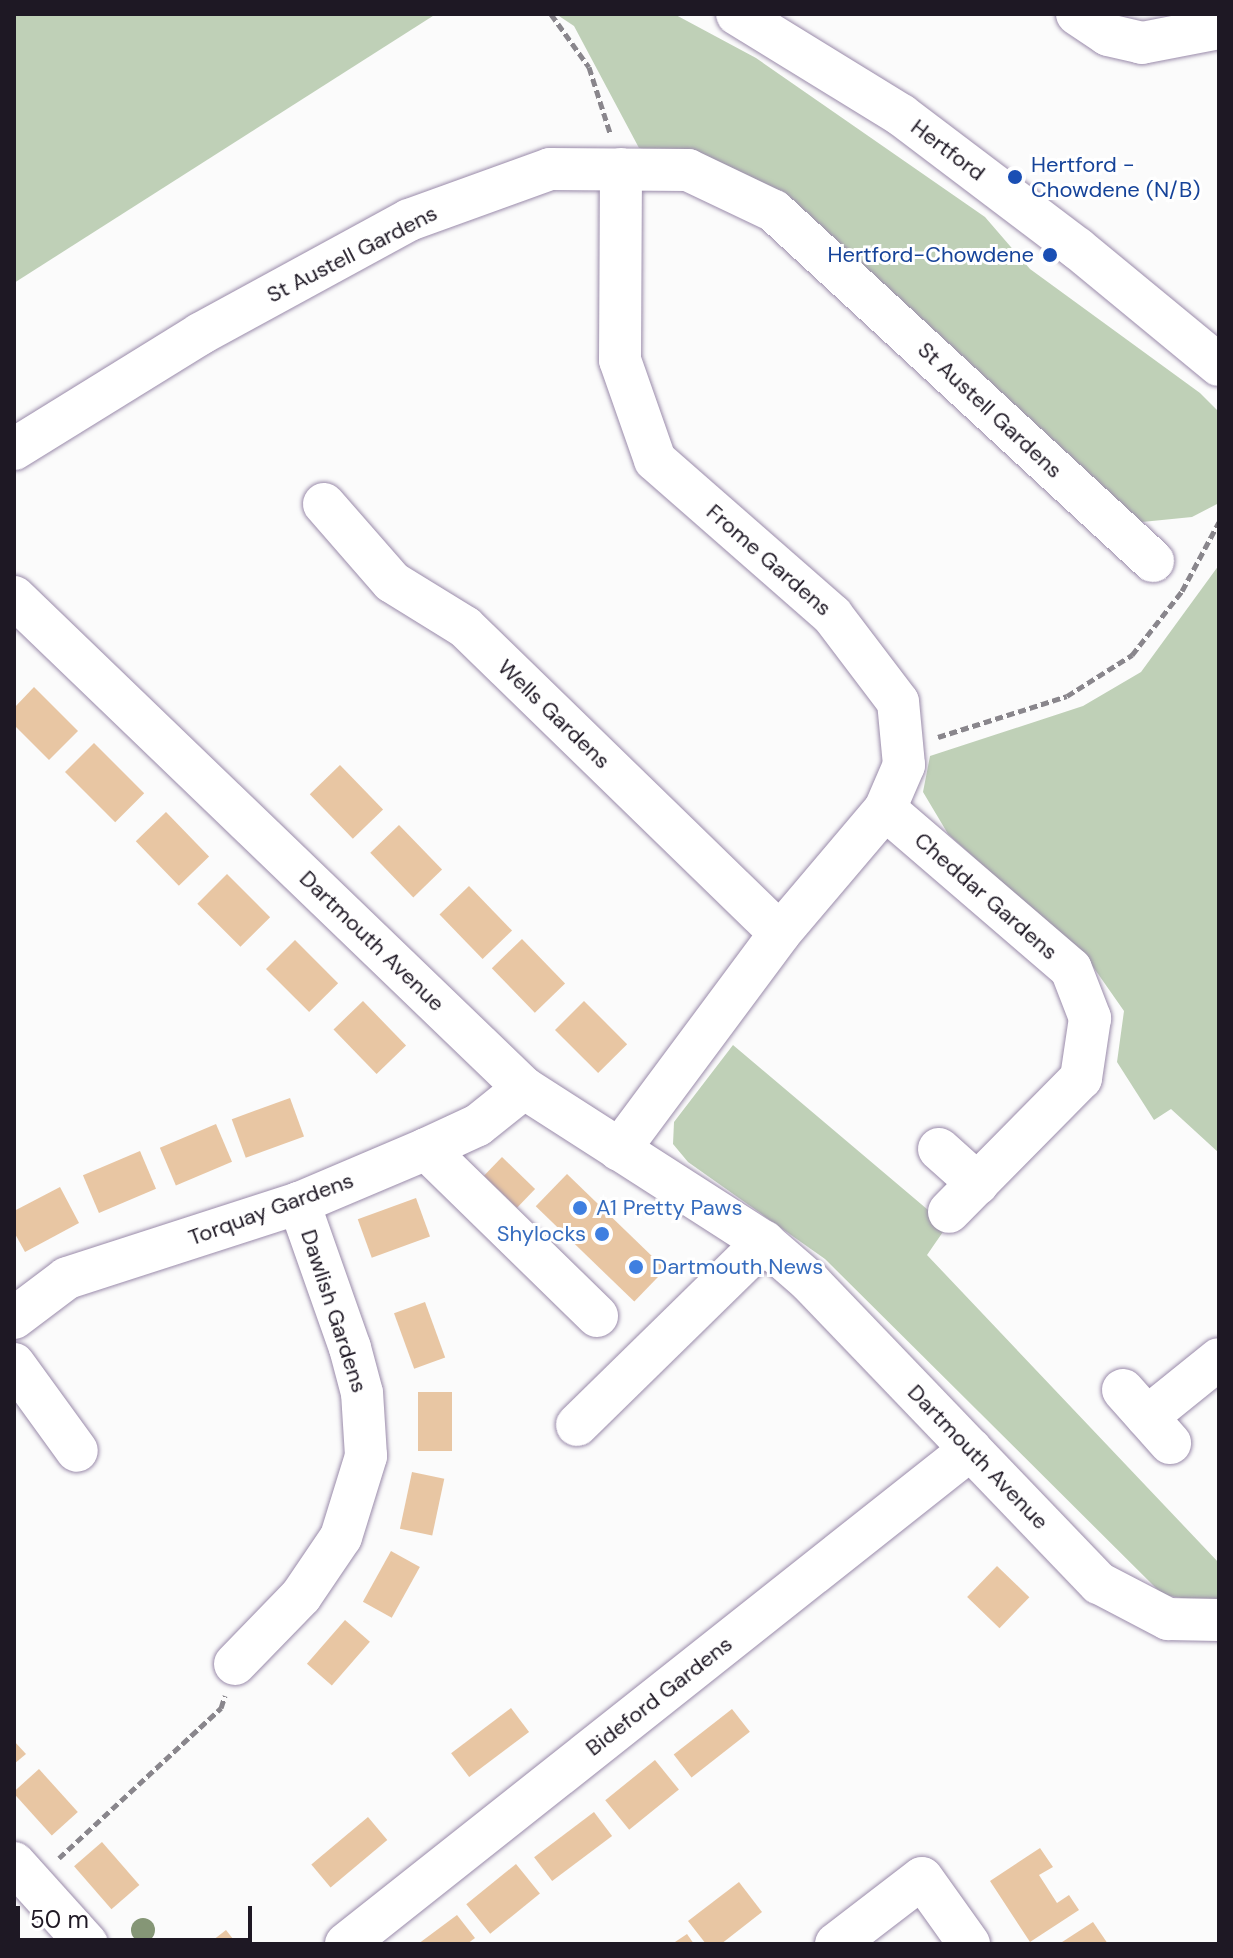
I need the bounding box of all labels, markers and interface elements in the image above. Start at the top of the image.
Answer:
street label: Hertford [906,114,990,186]
place label: Hertford - Chowdene (N/B) [1031,151,1200,202]
marker: Hertford - Chowdene (N/B) [1006,168,1024,186]
street label: St Austell Gardens [262,200,442,308]
place label: Hertford-Chowdene [827,242,1034,268]
marker: Hertford-Chowdene [1041,246,1059,264]
street label: St Austell Gardens [912,336,1068,484]
street label: Frome Gardens [701,499,837,621]
street label: Wells Gardens [492,654,616,774]
street label: Cheddar Gardens [909,827,1063,965]
street label: Dartmouth Avenue [294,865,450,1017]
street label: Torquay Gardens [185,1167,357,1251]
place label: A1 Pretty Paws [596,1195,742,1221]
marker: A1 Pretty Paws [571,1199,589,1217]
place label: Shylocks [497,1221,586,1247]
marker: Shylocks [593,1225,611,1243]
street label: Dawlish Gardens [295,1226,373,1396]
place label: Dartmouth News [652,1254,823,1280]
marker: Dartmouth News [627,1258,645,1276]
street label: Dartmouth Avenue [902,1379,1054,1535]
street label: Bideford Gardens [580,1631,738,1761]
scale bar [20,1890,256,1940]
text: 50 m [30,1904,89,1935]

